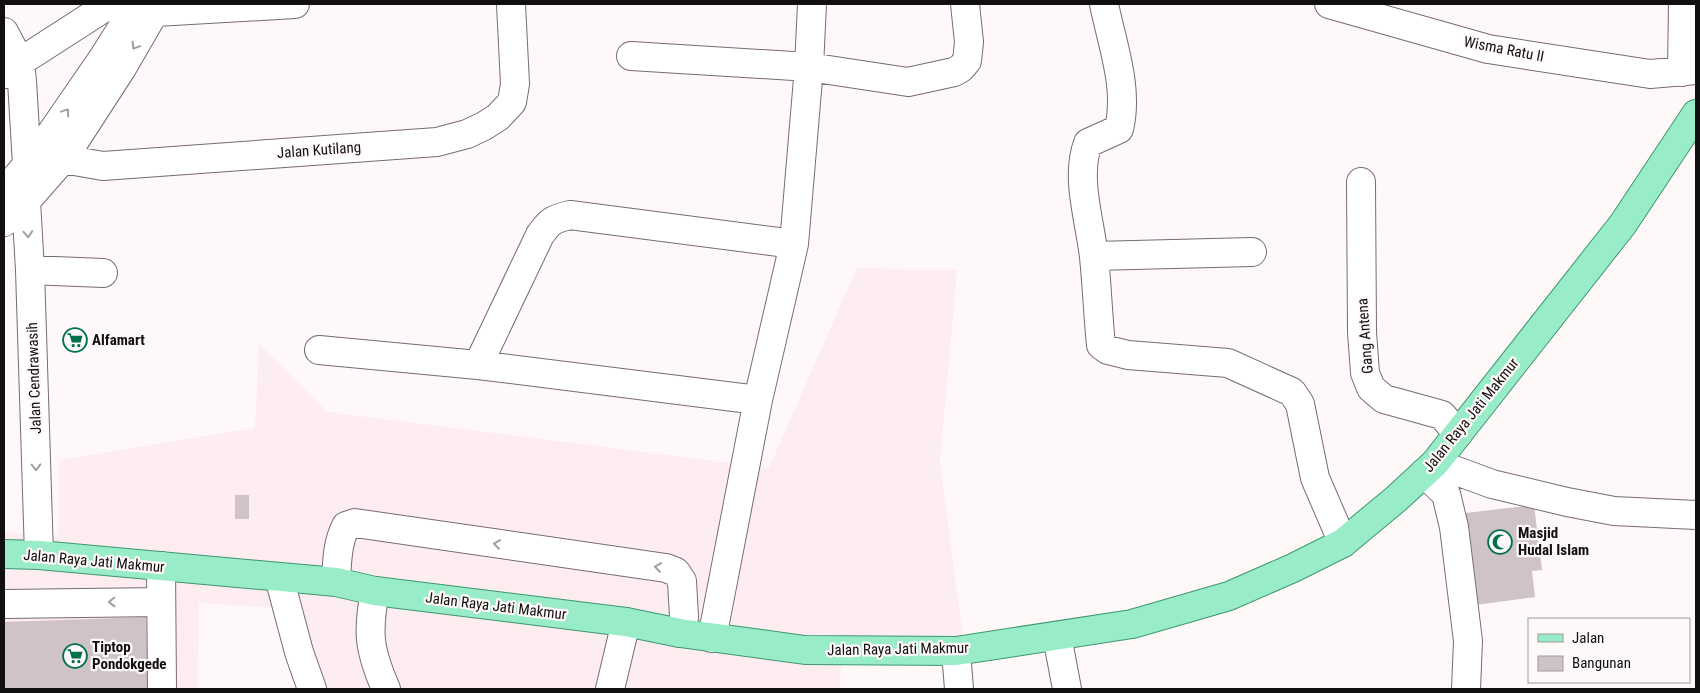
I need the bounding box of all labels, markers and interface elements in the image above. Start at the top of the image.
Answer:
street label: Wisma Ratu II [1462,32,1546,66]
one-way arrow [132,41,142,50]
one-way arrow [60,108,69,118]
street label: Jalan Kutilang [276,138,362,162]
one-way arrow [23,231,34,239]
street label: Gang Antena [1353,297,1377,375]
street label: Jalan Cendrawasih [23,322,45,434]
supermarket icon: Alfamart [62,327,88,353]
place label: Alfamart [92,331,145,349]
street label: Jalan Raya Jati Makmur [1419,354,1523,476]
one-way arrow [31,464,41,471]
place label: Masjid Hudal Islam [1518,524,1589,559]
mosque icon: Masjid Hudal Islam [1487,529,1513,555]
one-way arrow [493,539,501,549]
street label: Jalan Raya Jati Makmur [23,546,166,576]
one-way arrow [654,562,662,572]
street label: Jalan Raya Jati Makmur [425,588,568,624]
one-way arrow [108,597,116,608]
legend [1528,618,1690,683]
text: Jalan [1572,629,1604,647]
place label: Tiptop Pondokgede [92,638,167,673]
street label: Jalan Raya Jati Makmur [827,639,969,659]
supermarket icon: Tiptop Pondokgede [62,643,88,669]
text: Bangunan [1572,654,1631,672]

